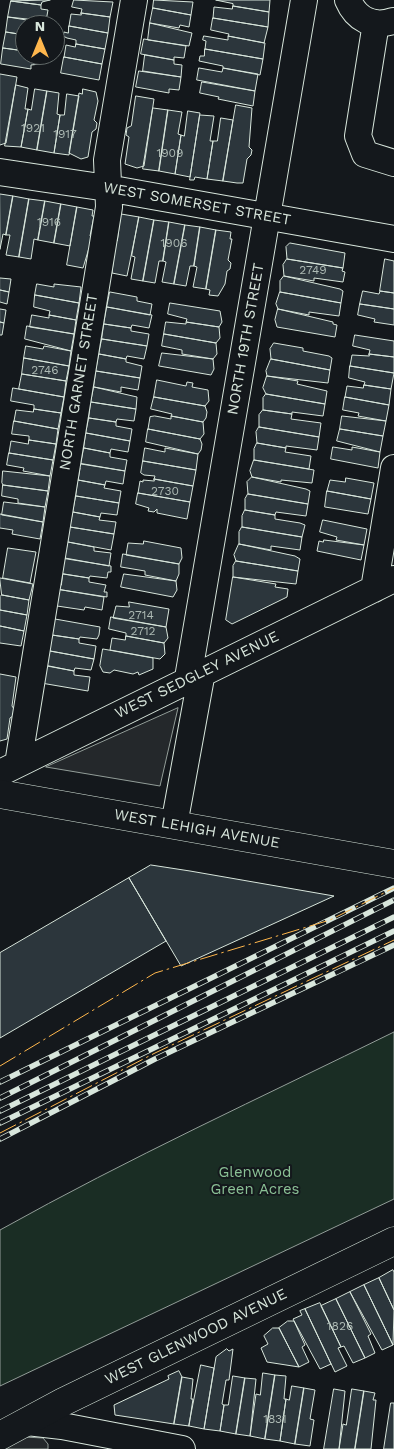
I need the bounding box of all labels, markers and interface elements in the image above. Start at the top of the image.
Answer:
north arrow [15,15,65,65]
text: N [35,18,45,34]
house number: 1921 [21,121,45,135]
house number: 1917 [53,127,77,141]
house number: 1909 [157,146,183,160]
street label: WEST SOMERSET STREET [102,179,292,229]
house number: 1916 [37,215,61,229]
house number: 1906 [161,236,187,250]
street label: NORTH 19TH STREET [224,262,268,416]
house number: 2749 [299,263,327,277]
street label: NORTH GARNET STREET [56,292,102,472]
house number: 2746 [31,363,59,377]
house number: 2730 [151,484,179,498]
house number: 2714 [128,608,154,622]
house number: 2712 [130,624,156,638]
street label: WEST SEDGLEY AVENUE [112,627,282,723]
street label: WEST LEHIGH AVENUE [113,806,281,852]
park label: Glenwood Green Acres [210,1164,300,1199]
street label: WEST GLENWOOD AVENUE [102,1285,290,1389]
house number: 1826 [327,1319,353,1333]
house number: 1831 [263,1412,287,1426]

